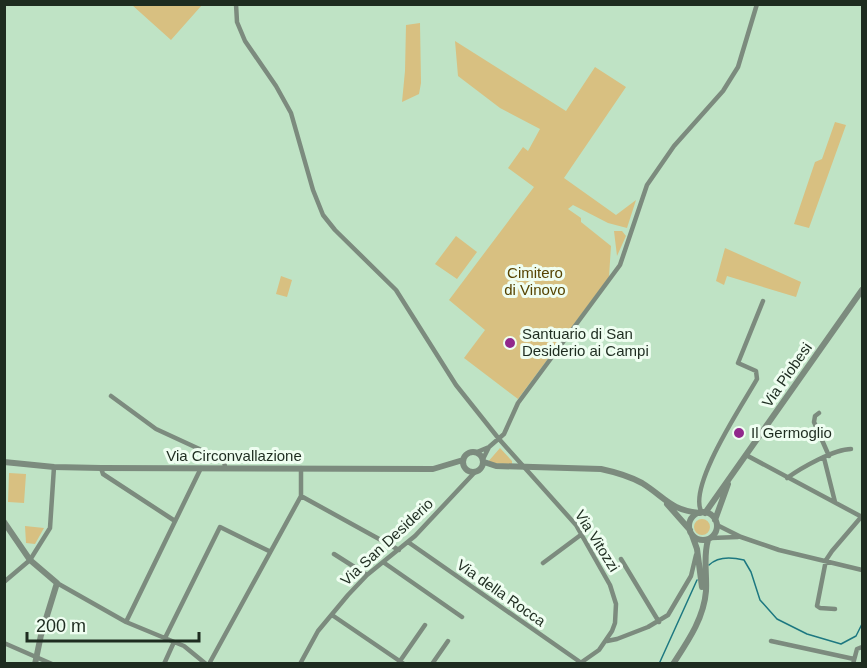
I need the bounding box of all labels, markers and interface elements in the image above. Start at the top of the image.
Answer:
park label: Cimitero di Vinovo [504,264,566,298]
place label: Santuario di San Desiderio ai Campi [522,325,649,359]
marker: Santuario di San Desiderio ai Campi [503,336,517,350]
street label: Via Piobesi [758,339,815,410]
place label: Il Germoglio [751,424,832,441]
marker: Il Germoglio [732,426,746,440]
street label: Via Circonvallazione [166,447,302,464]
street label: Via San Desiderio [337,495,436,589]
street label: Via Vitozzi [572,507,623,575]
street label: Via della Rocca [454,556,549,630]
scale bar [27,605,200,643]
text: 200 m [36,616,86,636]

